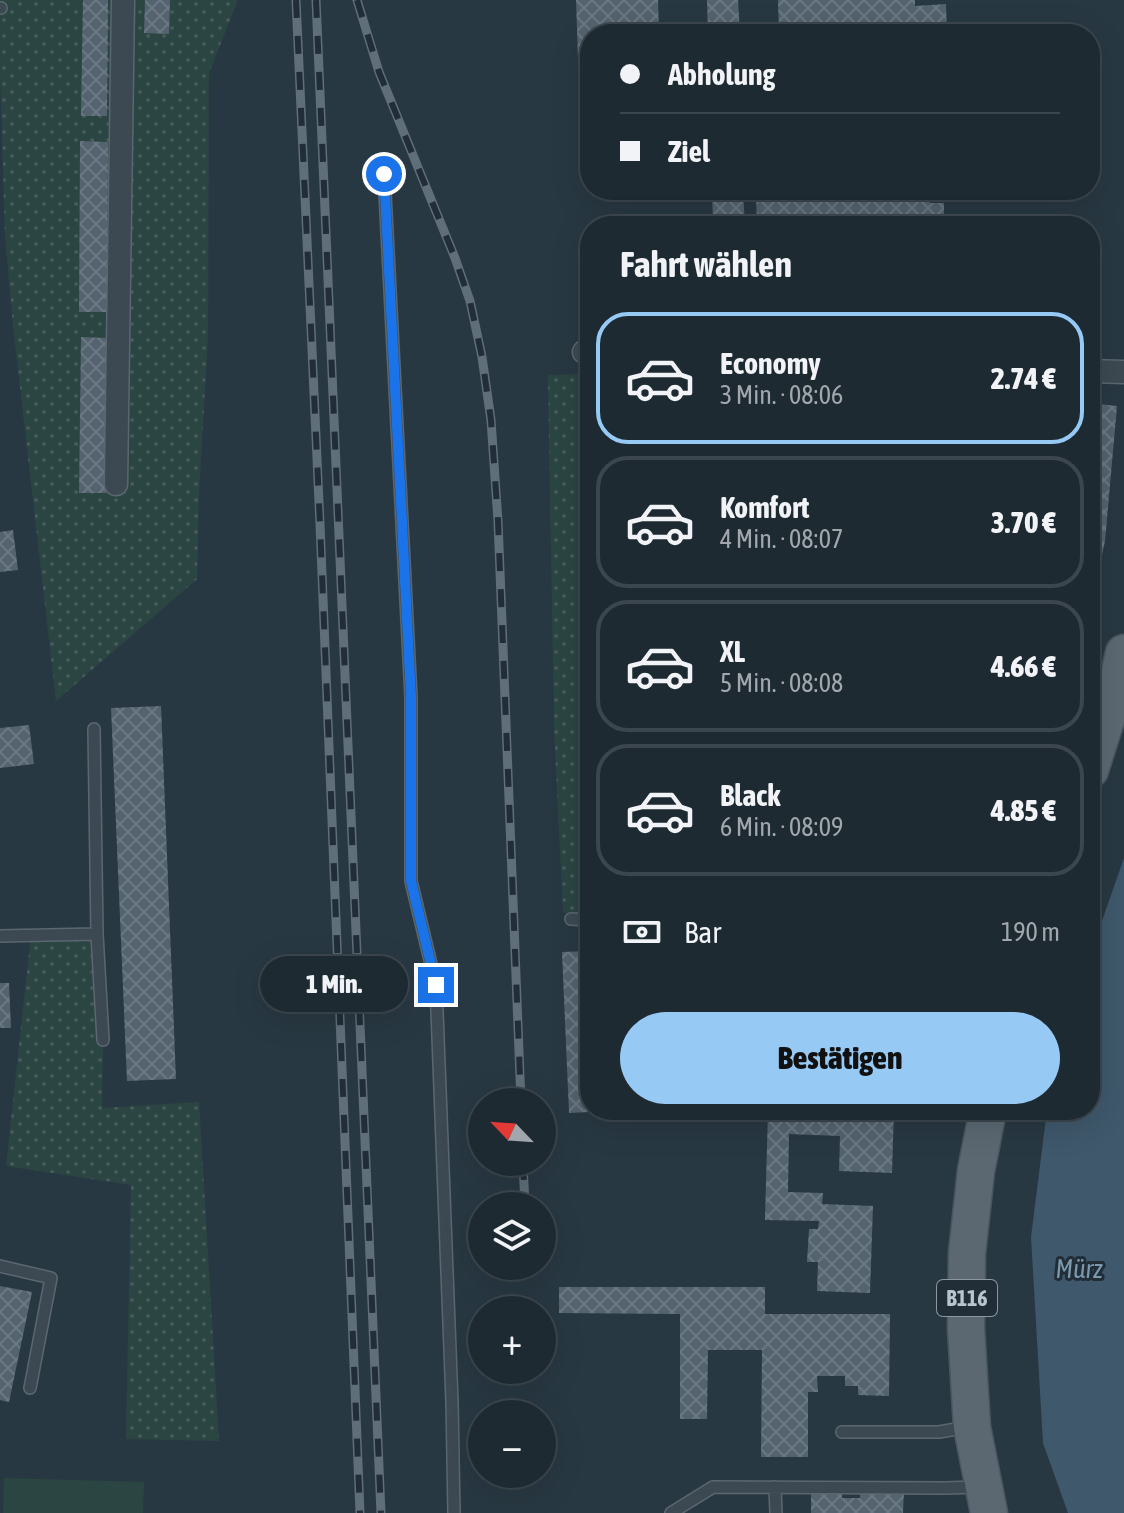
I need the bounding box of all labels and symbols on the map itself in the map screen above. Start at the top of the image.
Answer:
route start [366,156,402,192]
callout: 1 Min. [260,957,408,1013]
route end [418,967,454,1003]
north arrow [468,1088,556,1176]
water label: Mürz [1055,1254,1103,1284]
road number: B116 [937,1280,997,1316]

